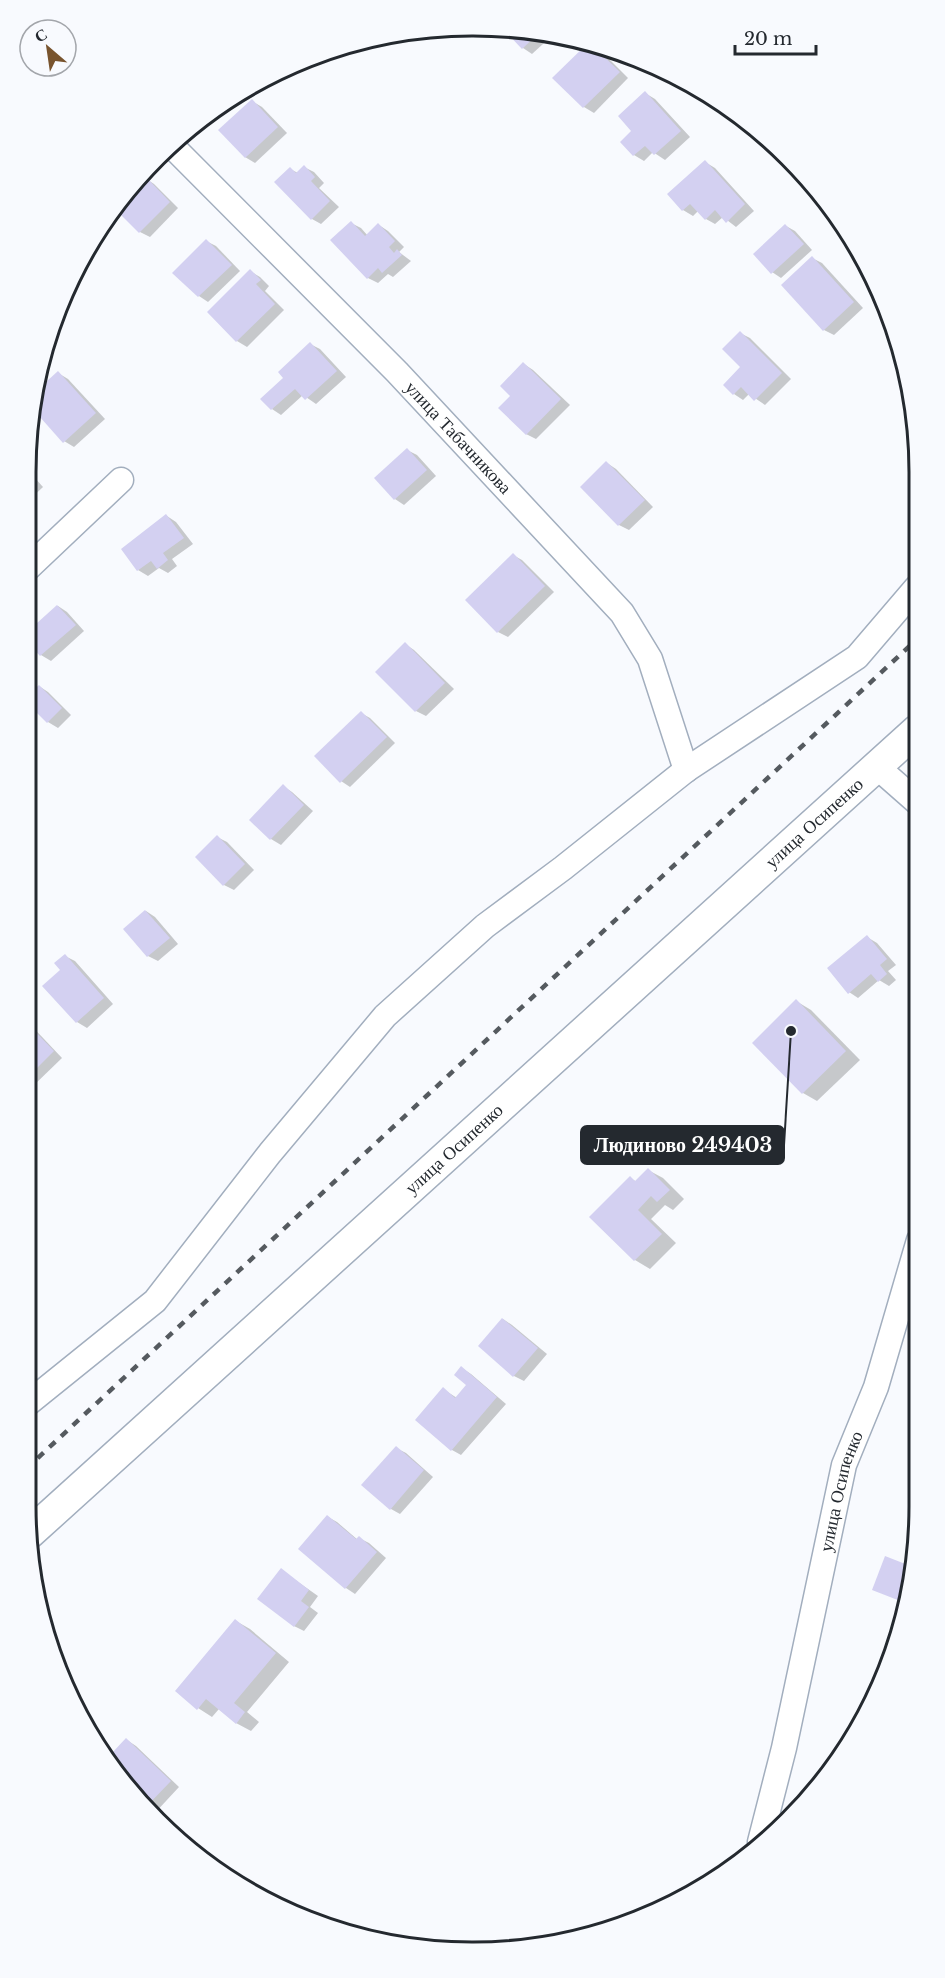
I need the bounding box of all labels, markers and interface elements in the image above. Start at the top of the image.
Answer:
north arrow [18,18,78,78]
scale bar [735,18,816,56]
text: С [31,23,51,46]
text: 20 m [744,28,792,50]
street label: улица Табачникова [400,377,516,498]
street label: улица Осипенко [761,773,868,873]
street label: улица Осипенко [401,1099,508,1199]
callout: Людиново 249403 [581,1126,784,1164]
text: Людиново 249403 [594,1133,772,1157]
street label: улица Осипенко [815,1428,868,1554]

